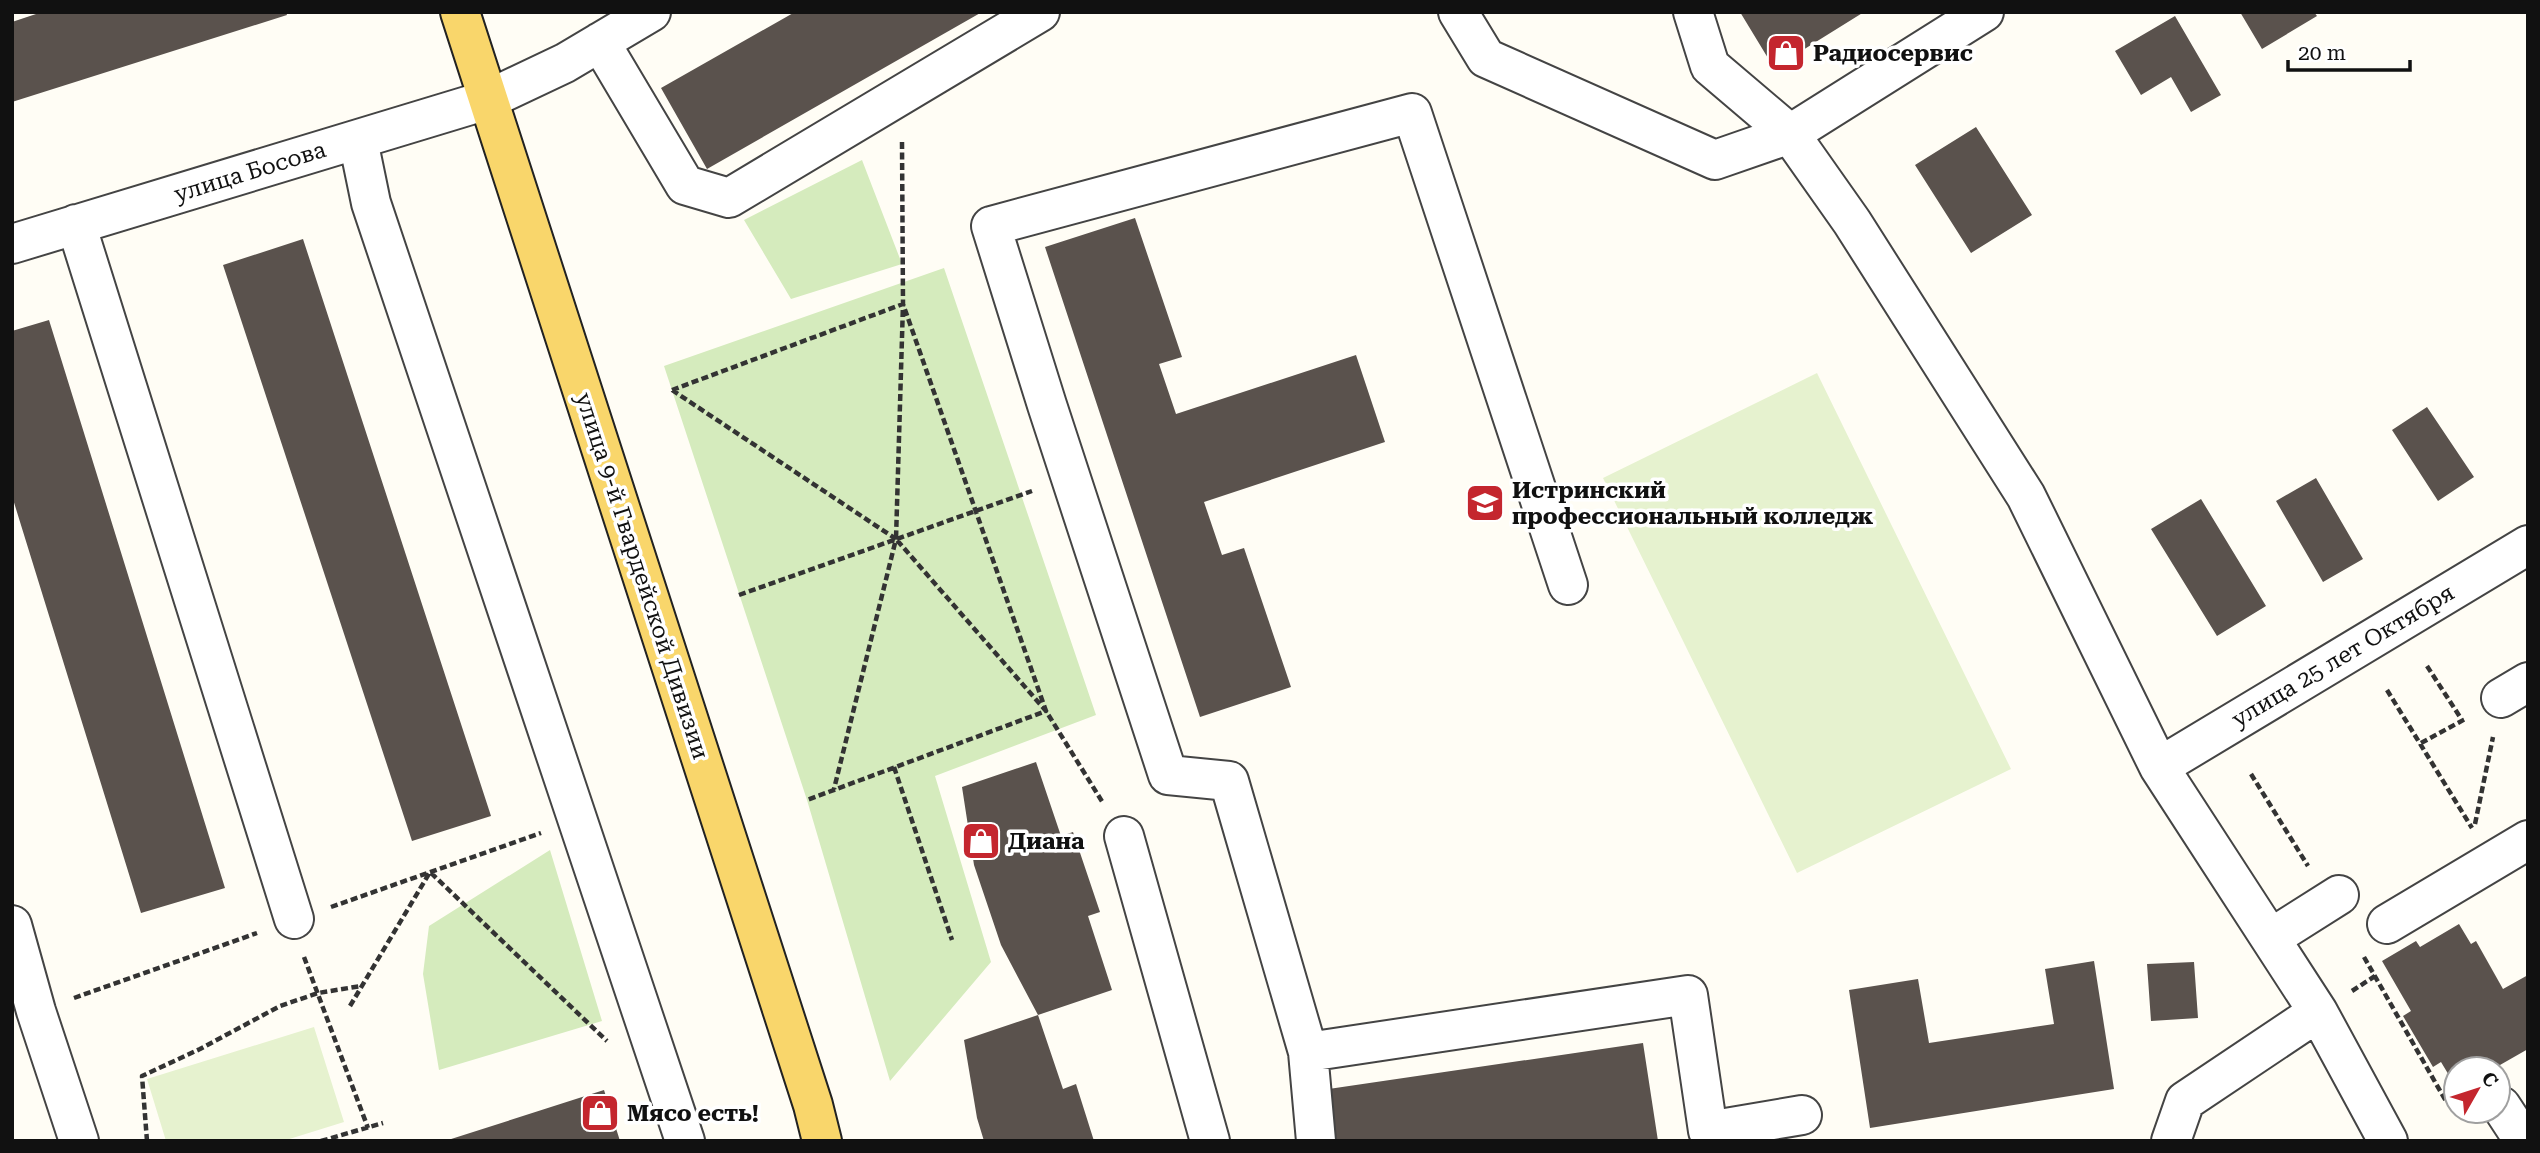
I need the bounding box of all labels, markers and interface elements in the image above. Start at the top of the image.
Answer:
scale bar [2288,28,2410,72]
shop icon: Радиосервис [1765,32,1807,74]
place label: Радиосервис [1813,40,1973,67]
text: 20 m [2298,41,2346,65]
street label: улица Босова [171,136,330,208]
street label: улица 9-й Гвардейской Дивизии [570,389,714,763]
place label: Истринский профессиональный колледж [1512,477,1874,530]
school or university icon: Истринский профессиональный колледж [1464,482,1506,524]
street label: улица 25 лет Октября [2227,579,2459,733]
shop icon: Диана [960,820,1002,862]
place label: Диана [1008,828,1085,855]
north arrow [2442,1055,2512,1125]
text: С [2477,1067,2503,1092]
shop icon: Мясо есть! [579,1092,621,1134]
place label: Мясо есть! [627,1100,759,1127]

